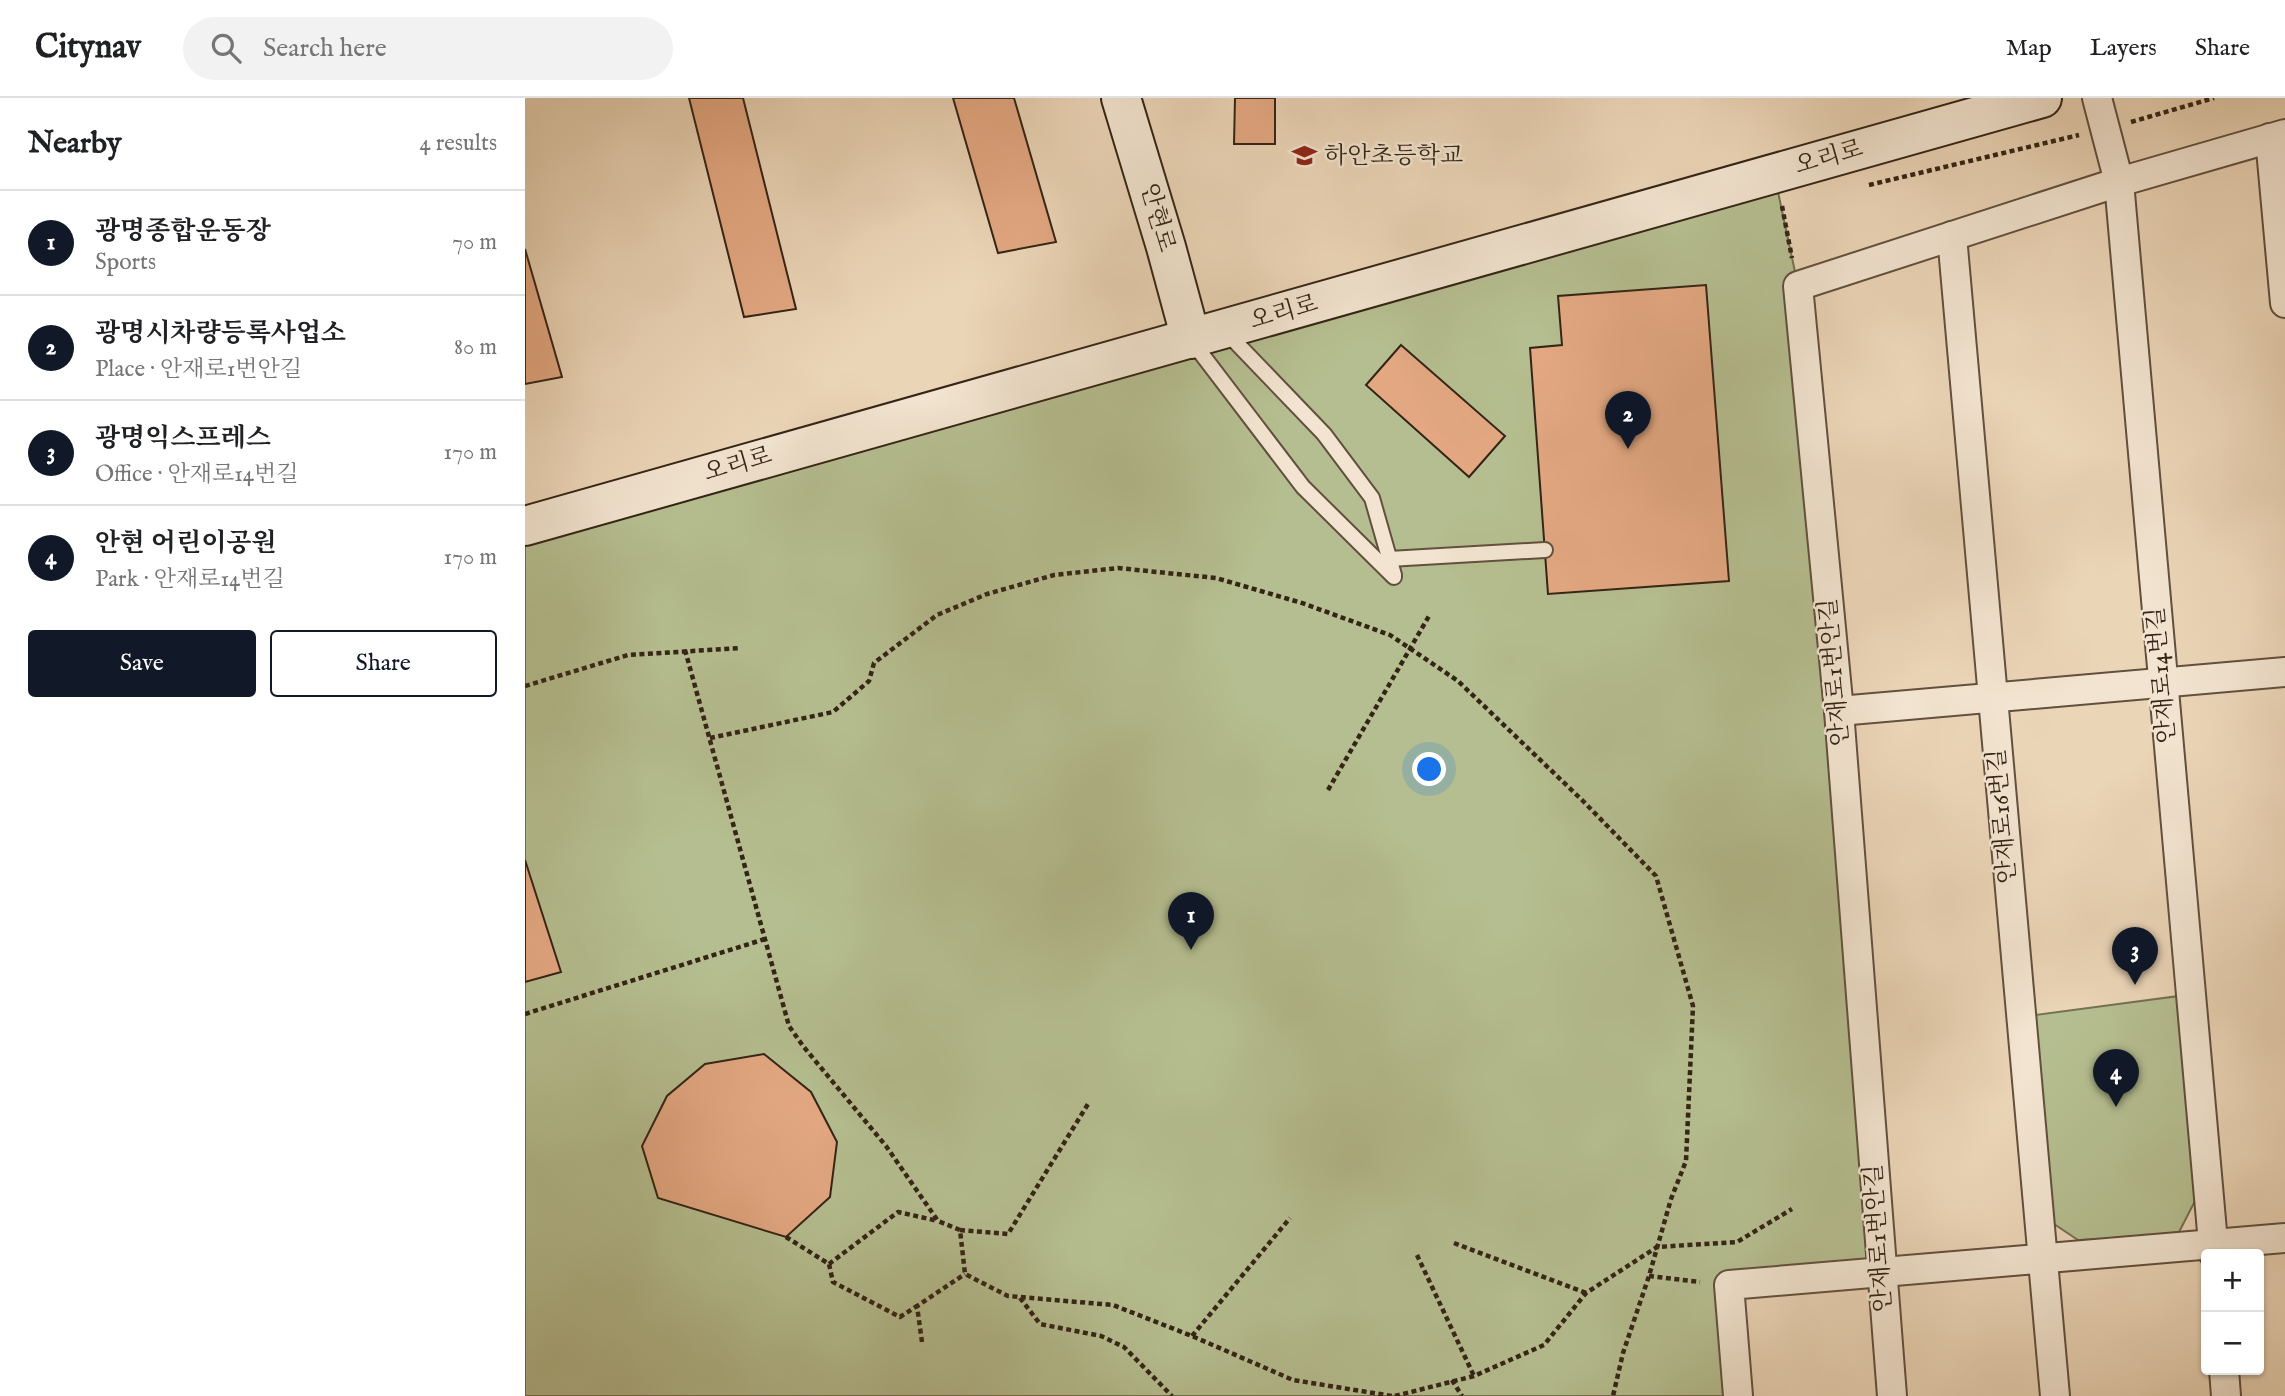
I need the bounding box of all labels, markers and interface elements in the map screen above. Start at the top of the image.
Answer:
search box [183,17,673,80]
text: Citynav [35,27,141,69]
icon: search [207,29,245,67]
text: Search here [263,32,387,65]
text: Map [2006,33,2052,64]
text: Layers [2090,33,2157,64]
text: Share [2195,33,2250,64]
text: Nearby [28,125,121,163]
text: 4 results [419,129,497,158]
street label: 오리로 [1791,134,1867,182]
place label: 하안초등학교 [1324,141,1463,172]
school or university icon: 하안초등학교 [1290,142,1318,170]
street label: 안현로 [1133,180,1181,256]
text: 광명종합운동장 [95,215,271,248]
text: 1 [47,228,55,257]
text: 70 m [452,228,497,257]
text: Sports [95,248,156,277]
street label: 오리로 [1246,289,1322,337]
text: 광명시차량등록사업소 [95,317,346,350]
text: 2 [46,333,56,362]
text: 80 m [454,333,497,362]
text: Place · 안재로1번안길 [95,355,302,384]
pin: 2 [1605,391,1651,449]
text: 광명익스프레스 [95,422,271,455]
text: 3 [47,438,55,467]
text: 170 m [444,438,497,467]
street label: 오리로 [700,441,776,489]
text: Office · 안재로14번길 [95,460,299,489]
text: 안현 어린이공원 [95,527,277,560]
text: 4 [45,543,57,572]
text: 170 m [444,543,497,572]
text: Park · 안재로14번길 [95,565,285,594]
street label: 안재로1번안길 [1813,597,1857,747]
street label: 안재로14번길 [2141,606,2183,744]
button: Save [28,630,256,697]
button: Share [270,630,497,697]
street label: 안재로16번길 [1982,747,2024,885]
your location [1412,752,1446,786]
pin: 1 [1168,892,1214,950]
pin: 3 [2112,927,2158,985]
pin: 4 [2093,1049,2139,1107]
street label: 안재로1번안길 [1858,1163,1900,1313]
map controls [2201,1249,2264,1375]
button: + [2201,1249,2264,1312]
button: − [2201,1312,2264,1375]

